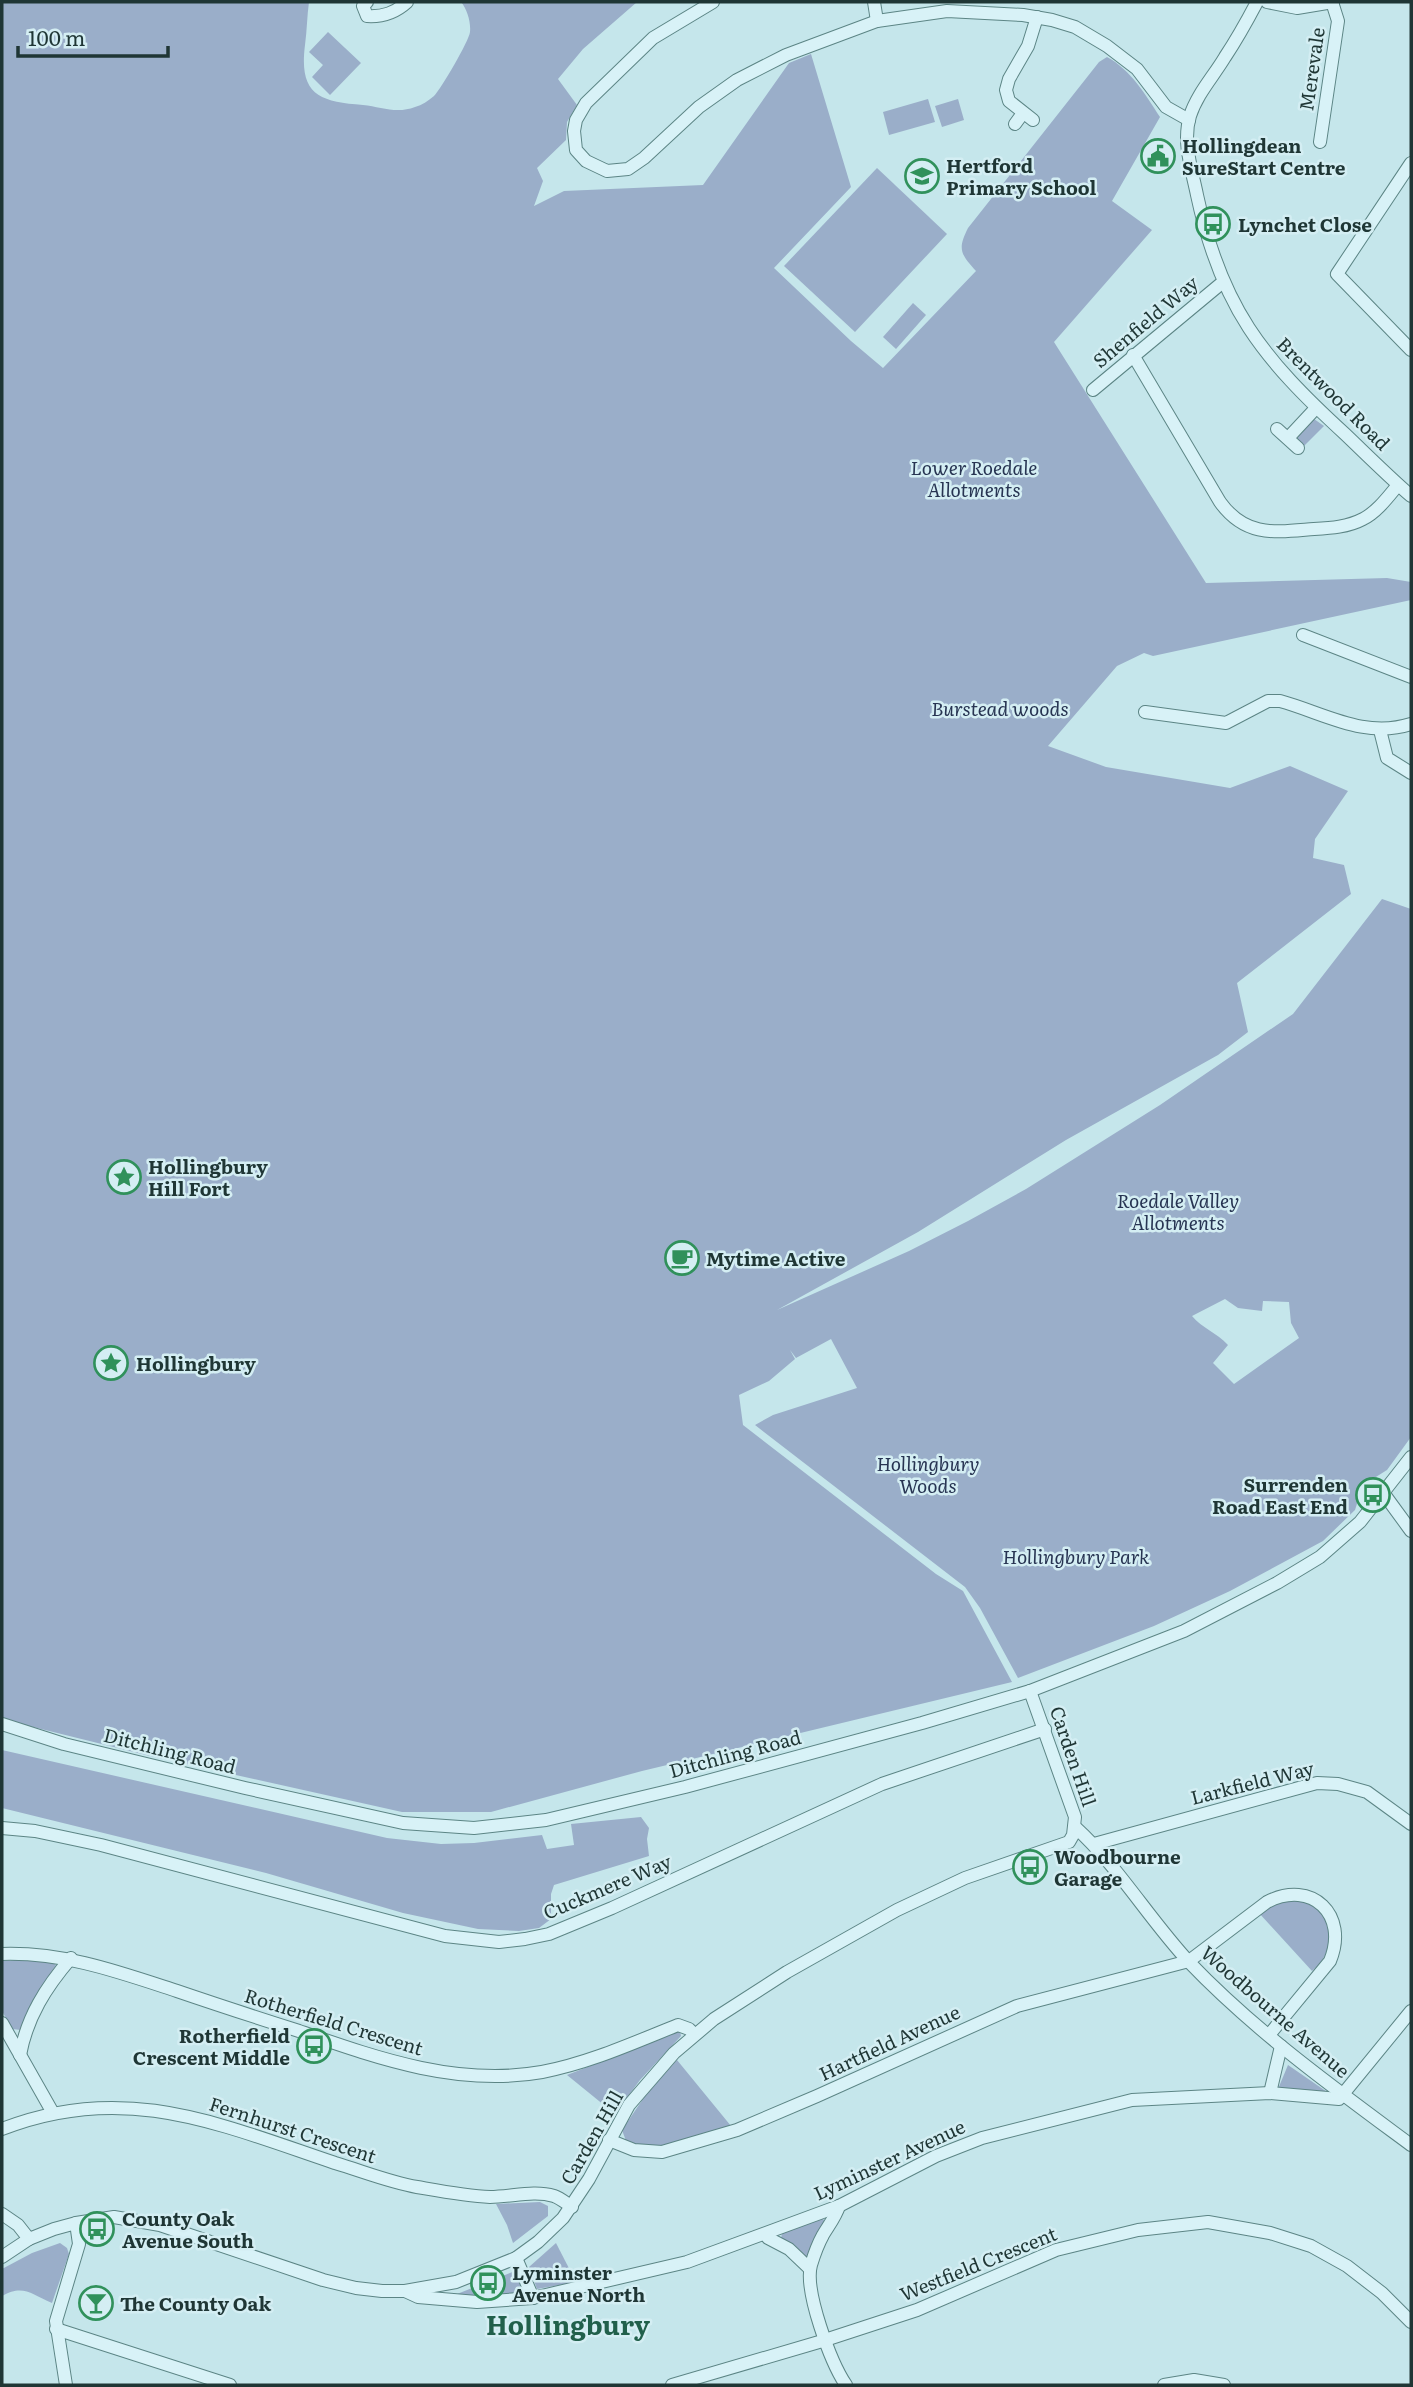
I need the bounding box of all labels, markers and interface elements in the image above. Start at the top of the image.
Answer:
scale bar [18,14,168,58]
text: 100 m [28,21,85,52]
street label: Merevale [1291,25,1331,113]
place label: Hollingdean SureStart Centre [1182,131,1346,181]
public building icon: Hollingdean SureStart Centre [1139,137,1177,175]
place label: Hertford Primary School [946,151,1097,201]
school or university icon: Hertford Primary School [903,157,941,195]
bus stop icon: Lynchet Close [1194,205,1232,243]
place label: Lynchet Close [1238,210,1372,238]
street label: Shenfield Way [1086,268,1204,374]
street label: Brentwood Road [1271,330,1397,456]
park label: Lower Roedale Allotments [911,453,1037,503]
park label: Burstead woods [931,694,1069,722]
place label: Hollingbury Hill Fort [148,1152,268,1202]
place icon: Hollingbury Hill Fort [105,1158,143,1196]
park label: Roedale Valley Allotments [1117,1186,1239,1236]
cafe icon: Mytime Active [663,1239,701,1277]
place label: Mytime Active [706,1244,846,1272]
place icon: Hollingbury [92,1344,130,1382]
place label: Hollingbury [136,1349,256,1377]
park label: Hollingbury Woods [877,1449,979,1499]
place label: Surrenden Road East End [1212,1470,1348,1520]
bus stop icon: Surrenden Road East End [1354,1476,1392,1514]
park label: Hollingbury Park [1003,1542,1150,1570]
street label: Carden Hill [1044,1702,1104,1810]
street label: Ditchling Road [101,1720,240,1780]
street label: Ditchling Road [666,1722,804,1784]
street label: Larkfield Way [1187,1753,1317,1811]
place label: Woodbourne Garage [1054,1842,1181,1892]
street label: Cuckmere Way [539,1846,676,1926]
bus stop icon: Woodbourne Garage [1011,1848,1049,1886]
street label: Woodbourne Avenue [1195,1938,1357,2084]
street label: Rotherfield Crescent [241,1981,427,2062]
street label: Hartfield Avenue [814,1997,964,2087]
place label: Rotherfield Crescent Middle [133,2021,290,2071]
bus stop icon: Rotherfield Crescent Middle [295,2027,333,2065]
street label: Carden Hill [553,2085,629,2189]
street label: Fernhurst Crescent [206,2089,380,2169]
street label: Lyminster Avenue [809,2112,969,2206]
place label: County Oak Avenue South [122,2204,254,2254]
bus stop icon: County Oak Avenue South [78,2210,116,2248]
street label: Westfield Crescent [895,2219,1061,2307]
place label: Lyminster Avenue North [512,2258,645,2308]
bus stop icon: Lyminster Avenue North [469,2264,507,2302]
bar icon: The County Oak [77,2284,115,2322]
place label: The County Oak [120,2289,272,2317]
district label: Hollingbury [486,2304,650,2343]

